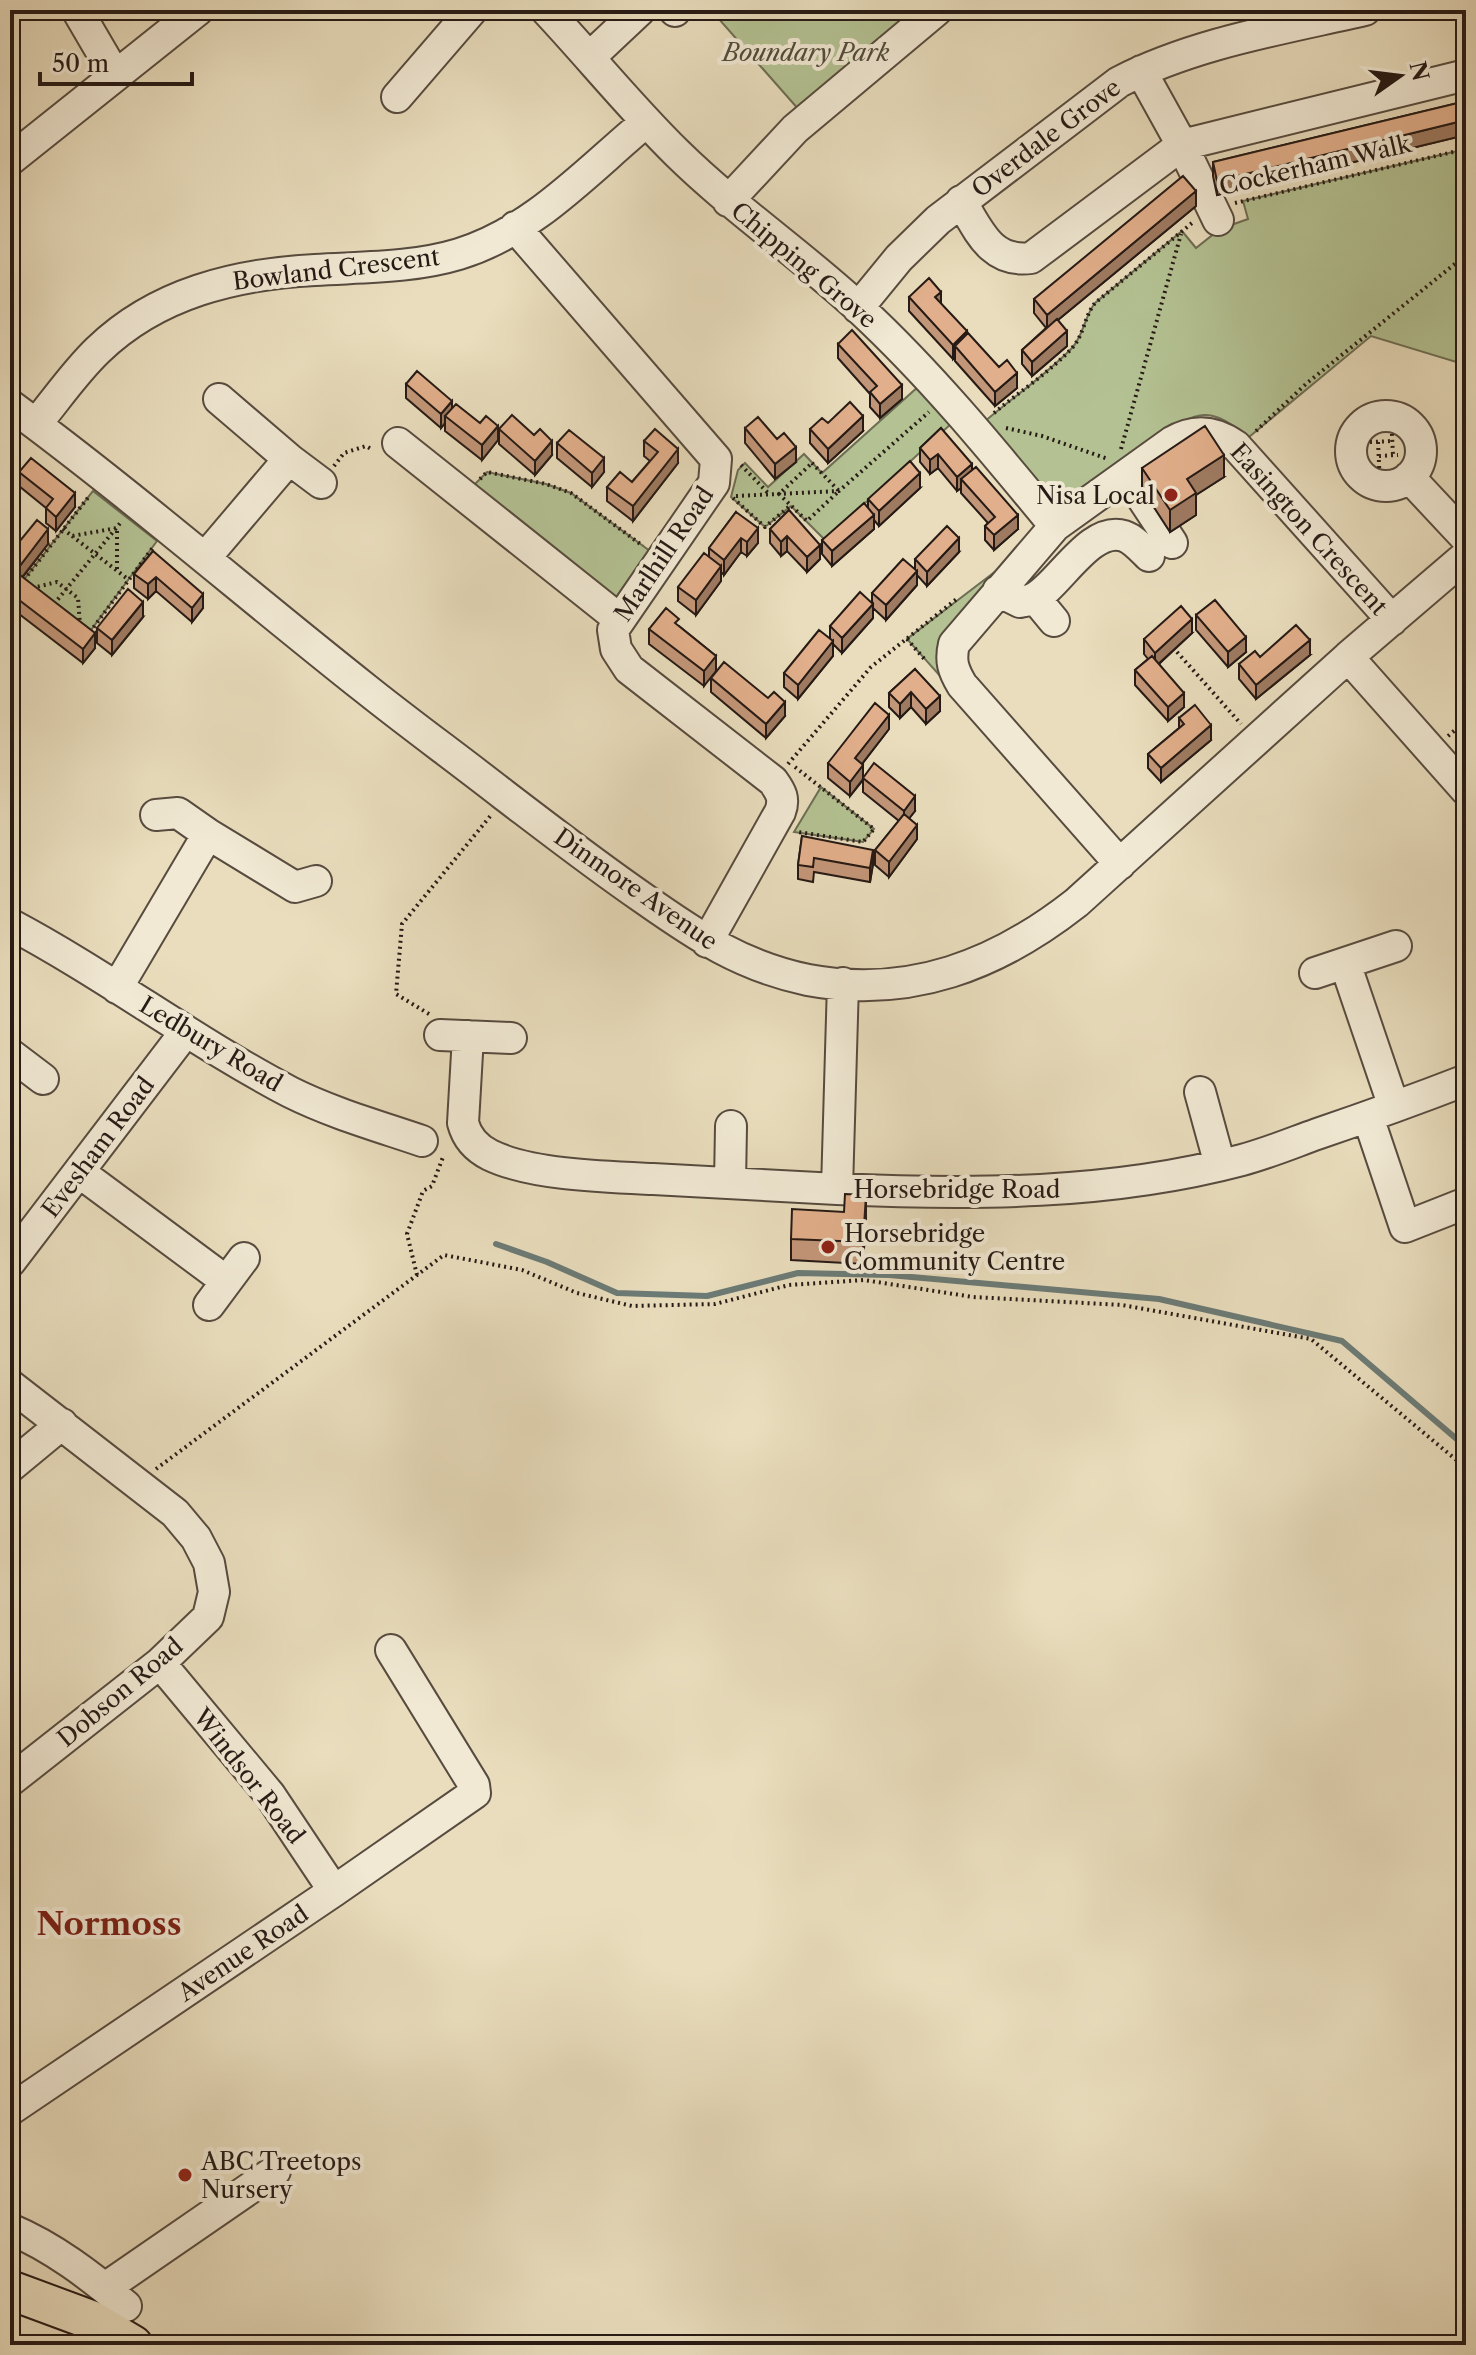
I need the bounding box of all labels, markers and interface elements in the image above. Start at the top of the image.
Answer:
scale bar [40,36,192,86]
north arrow [1360,36,1440,116]
park label: Boundary Park [720,38,890,67]
text: 50 m [52,49,109,78]
text: N [1404,59,1434,84]
street label: Overdale Grove [966,73,1126,203]
street label: Cockerham Walk [1216,129,1415,201]
street label: Chipping Grove [725,196,883,334]
street label: Bowland Crescent [231,242,442,296]
street label: Easington Crescent [1224,437,1394,621]
street label: Marlhill Road [608,481,720,627]
place label: Nisa Local [1036,481,1155,510]
marker: Nisa Local [1162,486,1180,504]
street label: Dinmore Avenue [549,822,723,956]
street label: Ledbury Road [134,990,288,1098]
street label: Evesham Road [36,1071,160,1223]
street label: Horsebridge Road [854,1175,1061,1204]
place label: Horsebridge Community Centre [844,1219,1065,1276]
marker: Horsebridge Community Centre [819,1238,837,1256]
street label: Dobson Road [51,1631,189,1753]
street label: Windsor Road [187,1702,311,1850]
street label: Avenue Road [171,1899,314,2008]
district label: Normoss [37,1904,181,1943]
place label: ABC Treetops Nursery [200,2147,361,2204]
marker: ABC Treetops Nursery [176,2166,194,2184]

